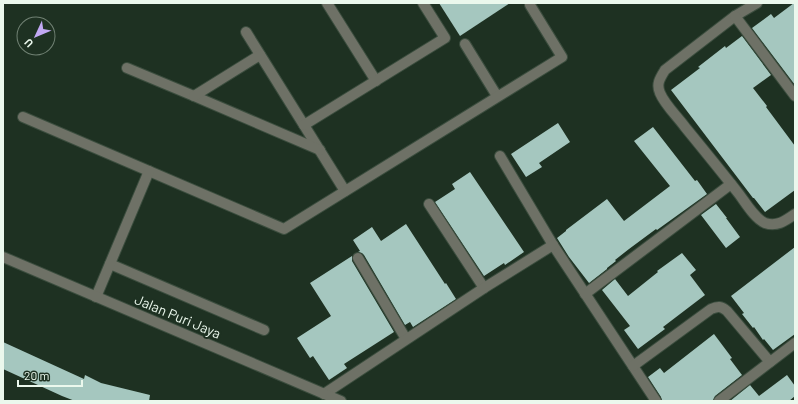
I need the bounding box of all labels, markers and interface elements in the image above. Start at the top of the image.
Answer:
north arrow [16,16,56,56]
text: U [21,36,36,50]
street label: Jalan Puri Jaya [132,290,224,342]
scale bar [18,362,82,388]
text: 20 m [24,368,50,382]

